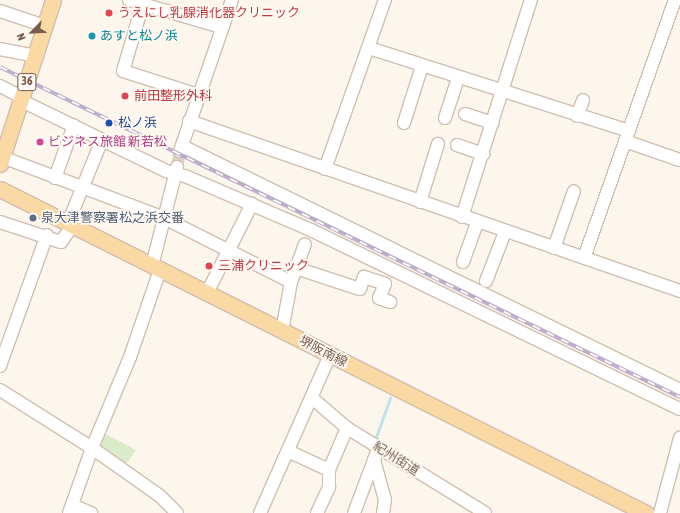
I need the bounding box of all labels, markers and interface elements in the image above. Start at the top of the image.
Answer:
place label: うえにし乳腺消化器クリニック [118,5,300,21]
marker: うえにし乳腺消化器クリニック [103,7,115,19]
north arrow [12,12,52,52]
place label: あすと松ノ浜 [100,28,178,44]
text: N [14,31,28,42]
marker: あすと松ノ浜 [87,31,97,41]
road number: 36 [17,72,37,92]
place label: 前田整形外科 [134,88,212,104]
marker: 前田整形外科 [119,90,131,102]
place label: 松ノ浜 [118,115,157,131]
marker: 松ノ浜 [103,117,115,129]
place label: ビジネス旅館 新若松 [48,134,167,150]
marker: ビジネス旅館 新若松 [35,137,45,147]
place label: 泉大津警察署松之浜交番 [41,210,184,226]
marker: 泉大津警察署松之浜交番 [28,213,38,223]
place label: 三浦クリニック [218,258,309,274]
marker: 三浦クリニック [203,260,215,272]
street label: 堺阪南線 [296,333,350,371]
street label: 紀州街道 [370,439,422,479]

